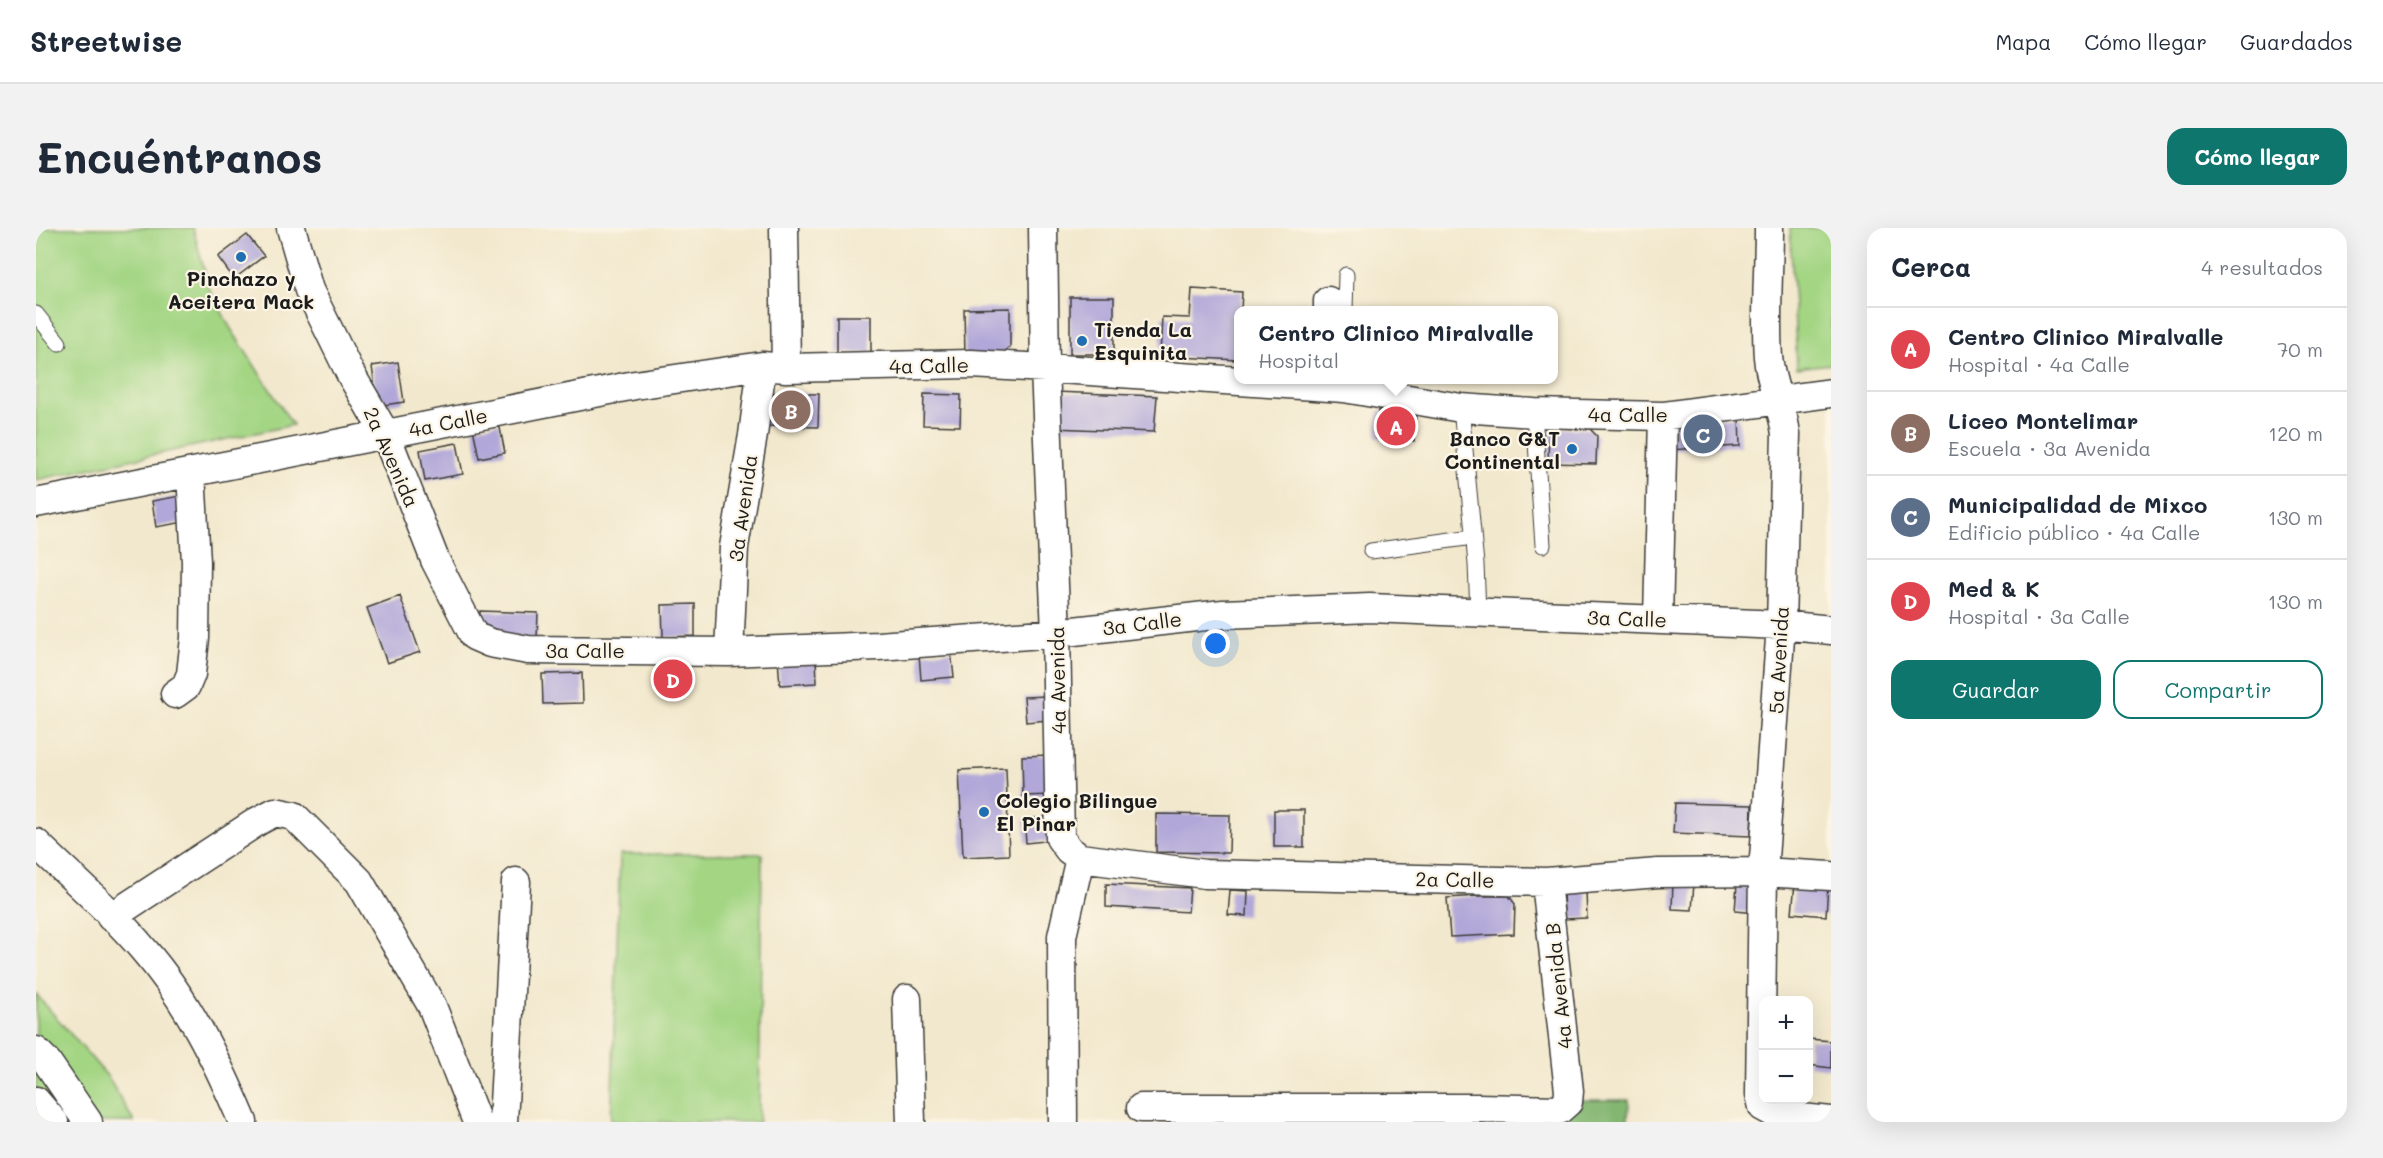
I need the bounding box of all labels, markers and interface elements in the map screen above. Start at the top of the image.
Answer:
text: Streetwise [30,23,182,59]
text: Mapa [1995,28,2051,55]
text: Cómo llegar [2084,28,2207,55]
text: Guardados [2240,28,2353,55]
button: Cómo llegar [2167,128,2347,185]
text: Encuéntranos [36,129,322,184]
marker: Pinchazo y Aceitera Mack [234,250,248,264]
text: Cerca [1891,250,1971,284]
text: 4 resultados [2201,254,2323,280]
place label: Pinchazo y Aceitera Mack [168,265,314,314]
popup [1234,306,1558,384]
place label: Tienda La Esquinita [1094,316,1192,365]
text: Centro Clinico Miralvalle [1258,318,1534,347]
text: Centro Clinico Miralvalle [1948,322,2223,351]
marker: Tienda La Esquinita [1075,334,1089,348]
text: A [1904,336,1917,362]
text: 70 m [2277,336,2323,362]
text: Hospital [1258,347,1339,373]
street label: 4a Calle [889,351,969,379]
text: Hospital · 4a Calle [1948,351,2130,377]
pin: B [772,388,810,432]
street label: 4a Calle [1588,401,1668,427]
street label: 4a Calle [406,402,490,442]
street label: 2a Avenida [358,403,426,511]
pin: A [1376,404,1416,448]
text: Liceo Montelimar [1948,406,2138,435]
pin: C [1684,412,1722,456]
text: B [1904,420,1917,446]
text: 120 m [2268,420,2323,446]
place label: Banco G&T Continental [1444,425,1560,474]
text: Escuela · 3a Avenida [1948,435,2151,461]
marker: Banco G&T Continental [1565,442,1579,456]
street label: 3a Avenida [722,453,762,563]
text: Municipalidad de Mixco [1948,490,2207,519]
text: C [1903,504,1918,530]
text: 130 m [2268,504,2323,530]
text: Edificio público · 4a Calle [1948,519,2200,545]
text: Med & K [1948,574,2040,603]
text: D [1903,588,1918,614]
text: 130 m [2268,588,2323,614]
text: Hospital · 3a Calle [1948,603,2130,629]
street label: 3a Calle [1587,604,1667,632]
street label: 3a Calle [1101,605,1183,641]
street label: 5a Avenida [1762,606,1794,714]
street label: 4a Avenida [1043,626,1071,734]
your location [1201,629,1230,658]
street label: 3a Calle [545,637,625,663]
pin: D [654,656,692,702]
button: Guardar [1891,660,2101,719]
button: Compartir [2113,660,2323,719]
place label: Colegio Bilingue El Pinar [996,787,1158,836]
marker: Colegio Bilingue El Pinar [977,805,991,819]
street label: 2a Calle [1415,865,1495,893]
street label: 4a Avenida B [1538,922,1578,1050]
map controls [1759,996,1813,1104]
button: + [1759,996,1813,1050]
button: − [1759,1050,1813,1104]

